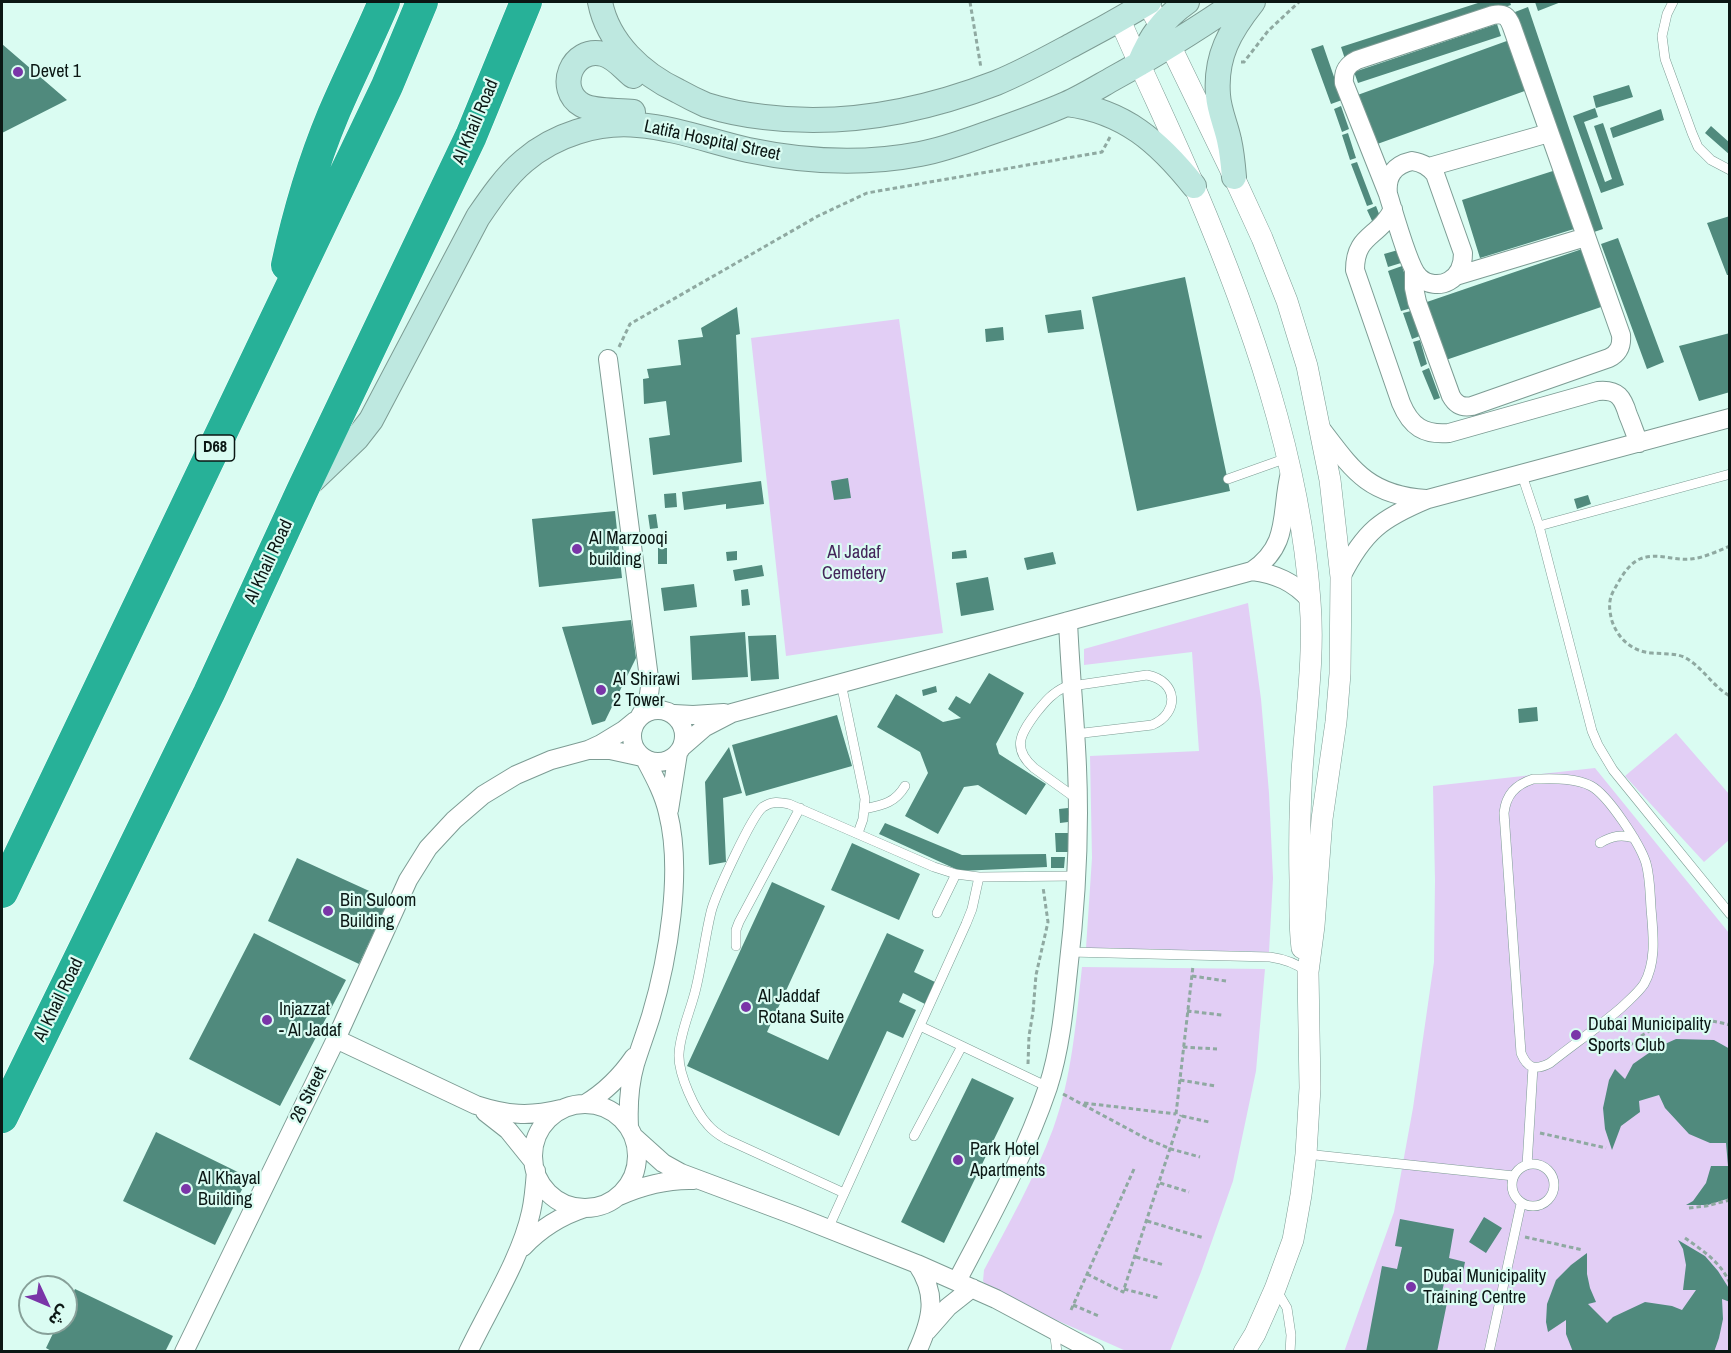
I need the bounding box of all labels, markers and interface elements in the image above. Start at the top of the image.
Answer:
place label: Devet 1 [30,61,81,83]
marker: Devet 1 [11,65,25,79]
street label: Al Khail Road [448,76,504,168]
street label: Latifa Hospital Street [642,116,782,166]
road number: D68 [196,435,234,461]
street label: Al Khail Road [240,517,298,607]
place label: Al Marzooqi building [589,528,668,570]
marker: Al Marzooqi building [570,542,584,556]
park label: Al Jadaf Cemetery [822,542,886,584]
place label: Al Shirawi 2 Tower [613,669,680,712]
marker: Al Shirawi 2 Tower [594,683,608,697]
place label: Bin Suloom Building [340,890,416,932]
marker: Bin Suloom Building [321,904,335,918]
street label: Al Khail Road [30,955,88,1045]
place label: Al Jaddaf Rotana Suite [758,986,844,1028]
place label: Injazzat - Al Jadaf [279,999,341,1042]
marker: Al Jaddaf Rotana Suite [739,1000,753,1014]
marker: Injazzat - Al Jadaf [260,1013,274,1027]
place label: Dubai Municipality Sports Club [1588,1014,1711,1056]
marker: Dubai Municipality Sports Club [1569,1028,1583,1042]
street label: 26 Street [286,1063,332,1127]
place label: Park Hotel Apartments [970,1139,1045,1182]
marker: Park Hotel Apartments [951,1153,965,1167]
place label: Al Khayal Building [198,1168,260,1210]
marker: Al Khayal Building [179,1182,193,1196]
place label: Dubai Municipality Training Centre [1423,1266,1546,1308]
north arrow [18,1275,78,1335]
marker: Dubai Municipality Training Centre [1404,1280,1418,1294]
text: ش [44,1301,75,1332]

